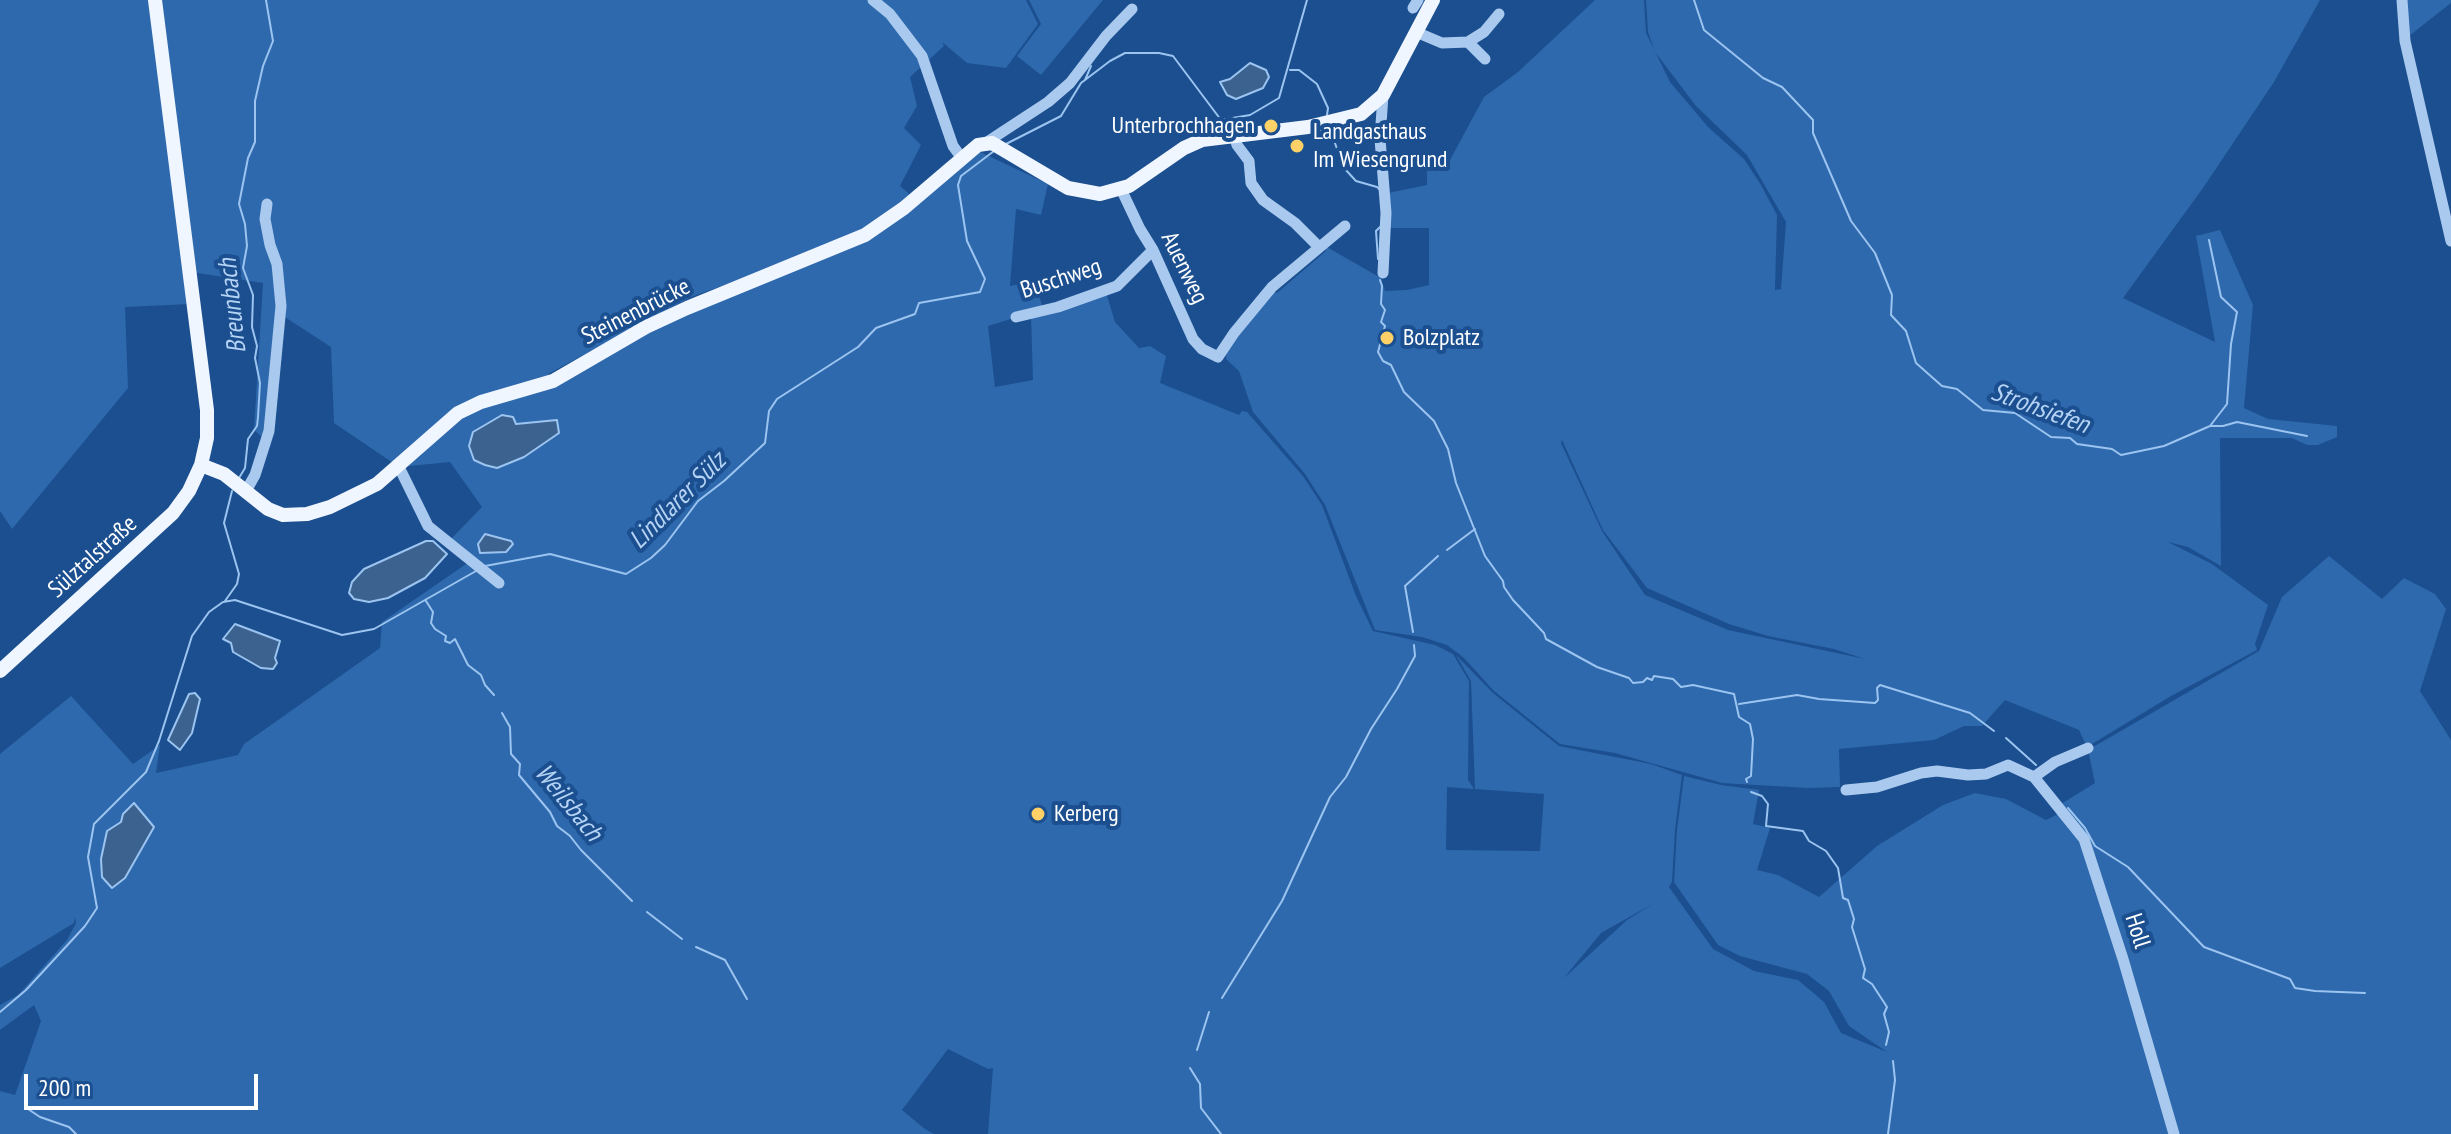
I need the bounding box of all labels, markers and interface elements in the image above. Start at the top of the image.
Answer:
place label: Unterbrochhagen [1112,112,1255,140]
marker: Unterbrochhagen [1262,117,1280,135]
place label: Landgasthaus Im Wiesengrund [1313,118,1447,174]
marker: Landgasthaus Im Wiesengrund [1288,137,1306,155]
street label: Auenweg [1154,227,1214,309]
street label: Buschweg [1017,252,1105,306]
water label: Breunbach [213,257,253,355]
street label: Steinenbrücke [577,272,695,352]
place label: Bolzplatz [1403,324,1480,352]
marker: Bolzplatz [1378,329,1396,347]
water label: Strohsiefen [1987,377,2093,441]
water label: Lindlarer Sülz [623,446,733,556]
street label: Sülztalstraße [43,510,143,604]
water label: Weilsbach [528,758,608,848]
place label: Kerberg [1054,800,1119,828]
marker: Kerberg [1029,805,1047,823]
street label: Holl [2118,910,2156,952]
scale bar [28,1058,262,1108]
text: 200 m [38,1072,91,1103]

